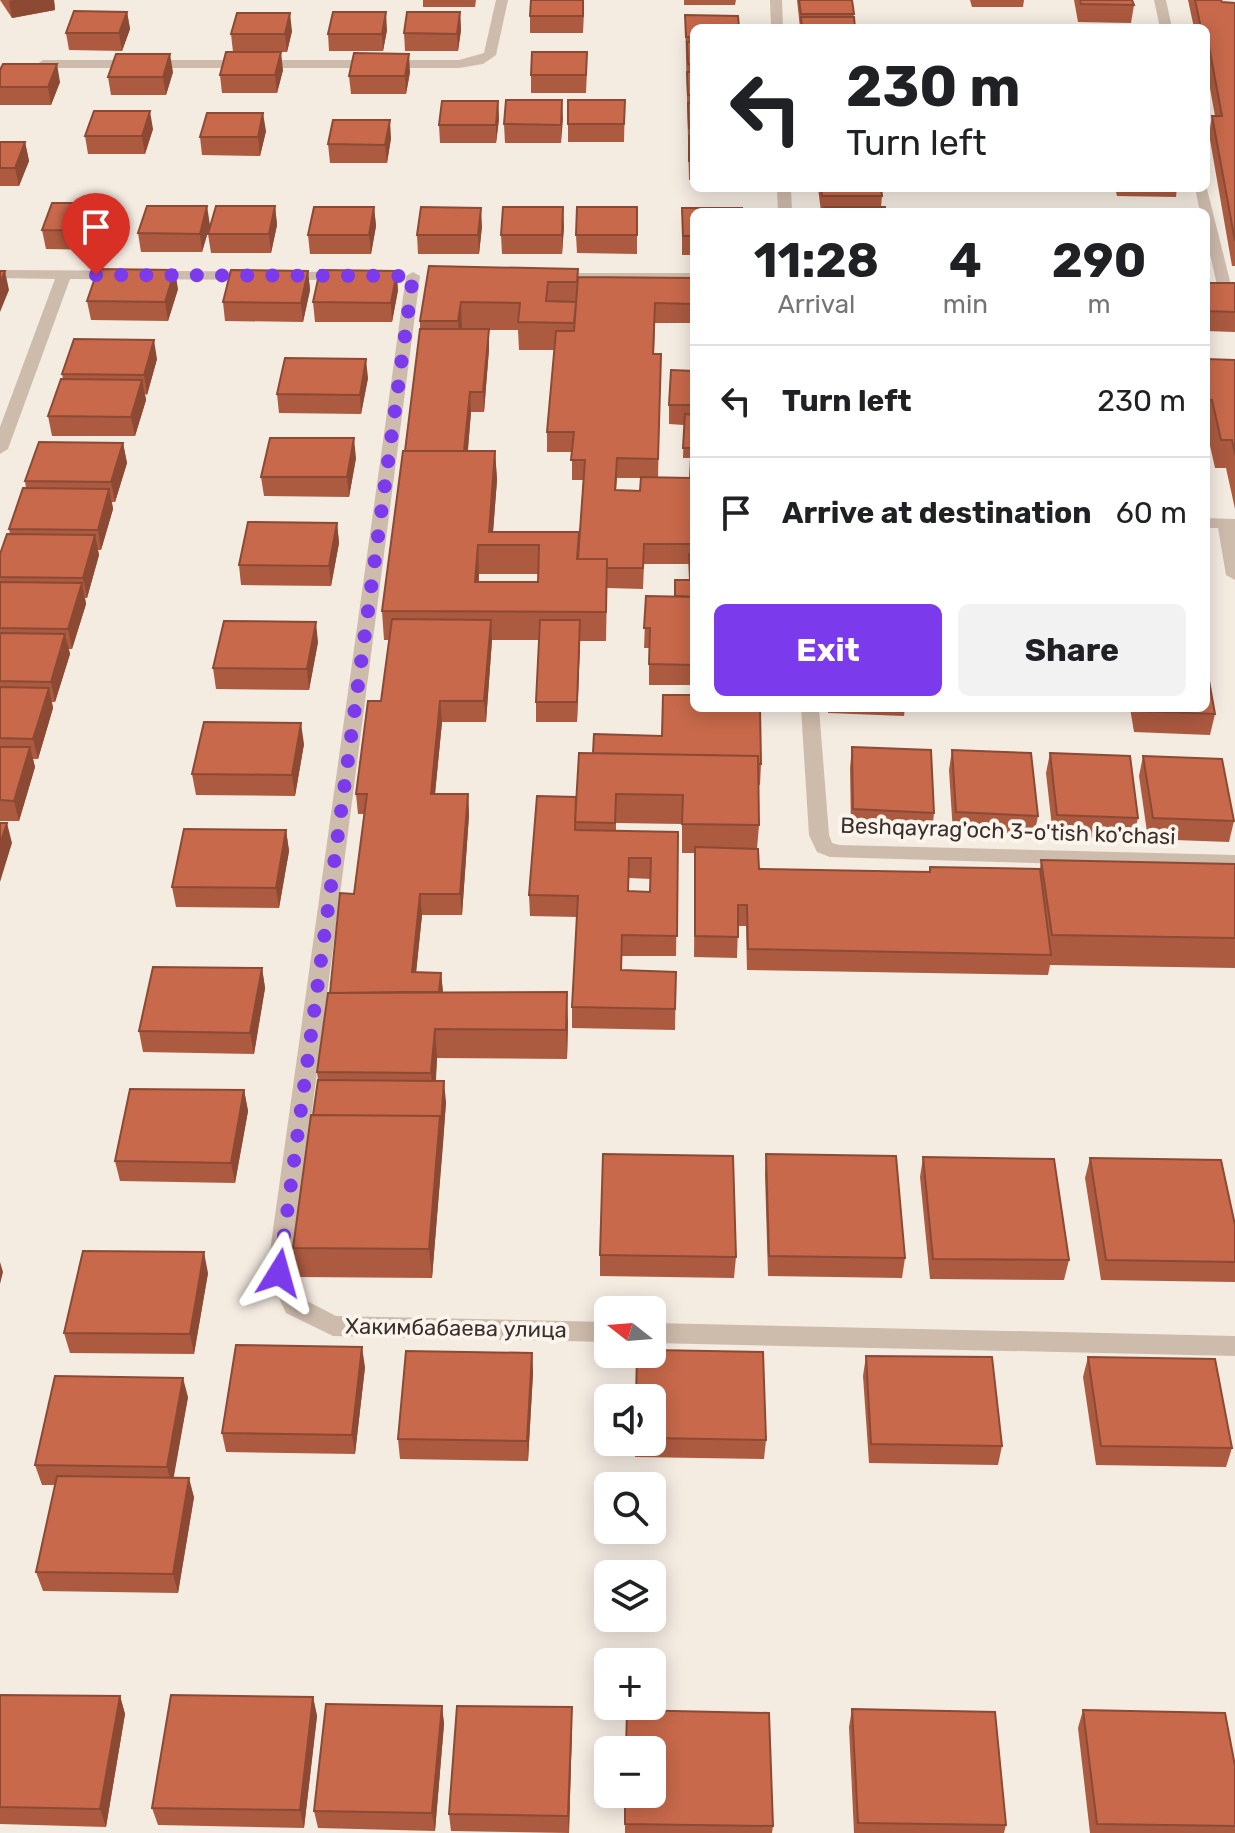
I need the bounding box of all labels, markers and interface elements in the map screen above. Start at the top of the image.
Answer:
text: 230 m [846,54,1021,120]
icon: left [714,56,818,160]
text: Turn left [846,121,987,164]
pin [62,193,130,275]
icon: arrive [74,205,118,249]
text: 11:28 [754,232,879,289]
text: 4 [949,232,982,289]
text: 290 [1052,232,1146,289]
text: Arrival [777,289,855,320]
text: min [943,289,988,320]
text: m [1087,289,1111,320]
icon: left [714,379,758,423]
text: Turn left [782,383,912,419]
text: 230 m [1097,383,1186,419]
icon: arrive [714,491,758,535]
text: Arrive at destination [782,495,1092,531]
text: 60 m [1116,495,1187,531]
button: Exit [714,604,942,696]
button: Share [958,604,1186,696]
street label: Beshqayrag'och 3-o'tish ko'chasi [840,812,1176,850]
position arrow [237,1231,321,1315]
north arrow [594,1296,666,1368]
map controls [594,1296,666,1808]
street label: Хакимбабаева улица [345,1313,567,1343]
button: sound [594,1384,666,1456]
button: search [594,1472,666,1544]
button: layers [594,1560,666,1632]
button: + [594,1648,666,1720]
button: − [594,1736,666,1808]

